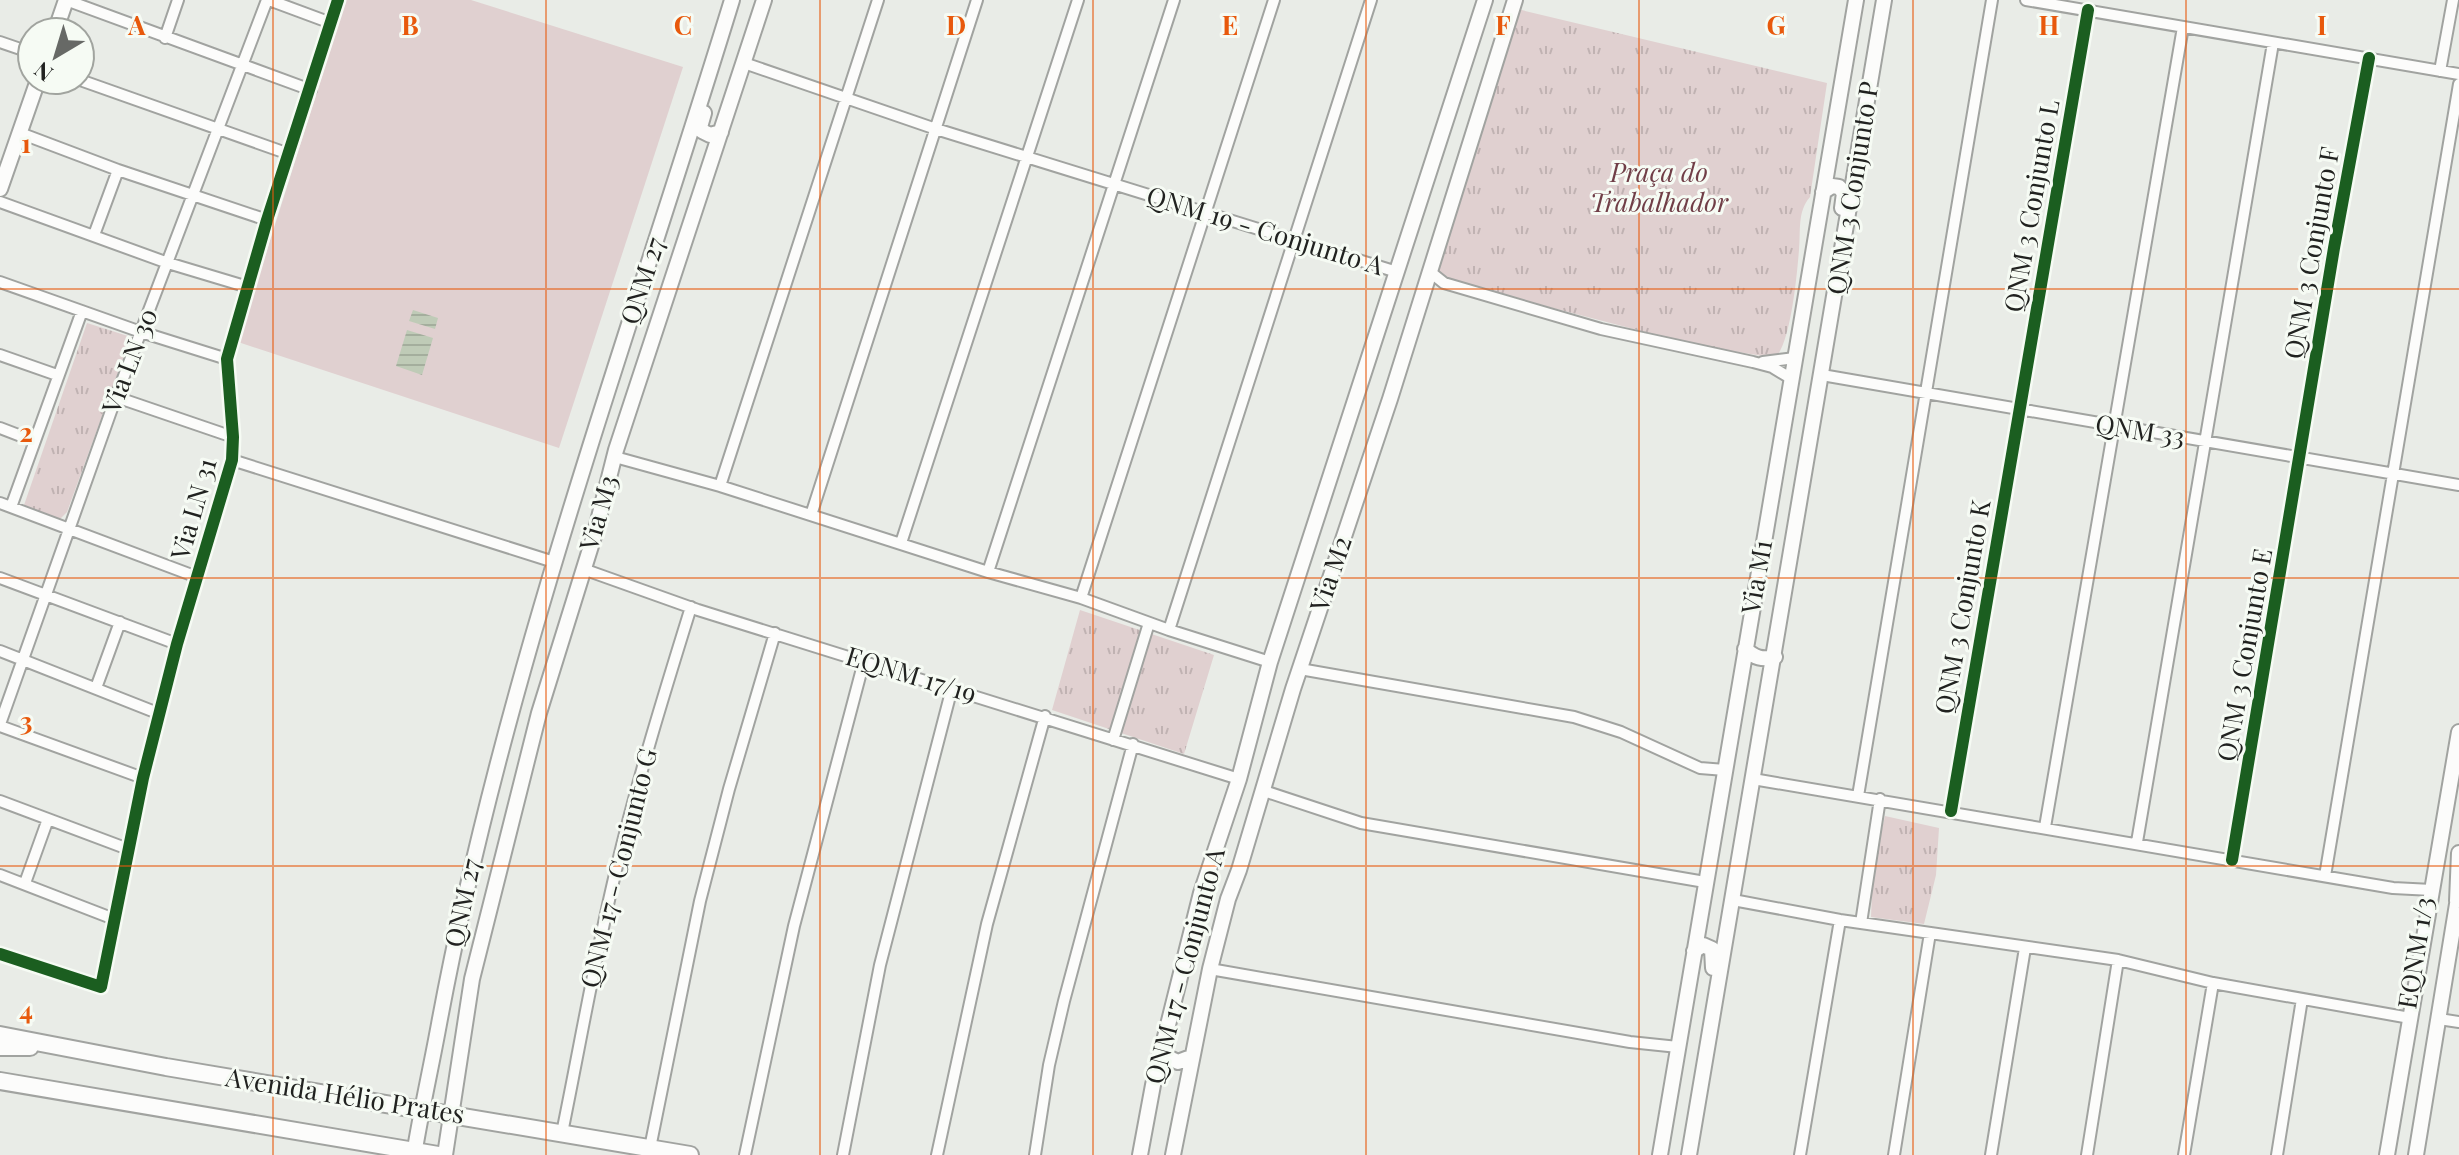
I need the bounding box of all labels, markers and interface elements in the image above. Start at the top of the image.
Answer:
text: A [127,7,146,42]
text: B [401,7,419,42]
text: C [674,7,692,42]
text: D [946,7,966,42]
text: E [1222,7,1238,42]
text: F [1495,7,1511,42]
text: G [1766,7,1786,42]
text: H [2039,7,2059,42]
text: I [2317,7,2327,42]
north arrow [16,16,96,96]
text: N [27,56,59,89]
street label: QNM 3 Conjunto P [1817,79,1886,297]
street label: QNM 3 Conjunto L [1995,97,2066,315]
text: 1 [21,125,31,160]
street label: QNM 3 Conjunto F [2275,144,2346,361]
park label: Praça do Trabalhador [1590,154,1729,219]
street label: QNM 19 - Conjunto A [1143,177,1389,282]
street label: QNM 27 [611,232,672,329]
street label: Via LN 30 [92,303,165,419]
street label: QNM 33 [2093,405,2187,454]
text: 2 [19,414,33,449]
street label: Via LN 31 [161,453,224,564]
street label: Via M3 [570,471,625,555]
street label: QNM 3 Conjunto K [1925,497,1998,717]
street label: Via M2 [1300,531,1359,617]
street label: Via M1 [1732,537,1779,618]
street label: QNM 3 Conjunto E [2208,545,2279,764]
street label: EQNM 17/19 [842,637,981,710]
text: 3 [20,703,32,738]
street label: QNM 17 - Conjunto G [571,744,664,991]
street label: QNM 17 - Conjunto A [1135,843,1232,1088]
street label: QNM 27 [435,855,488,950]
street label: EQNM 1/3 [2388,894,2441,1011]
text: 4 [19,992,33,1027]
street label: Avenida Hélio Prates [222,1058,467,1131]

